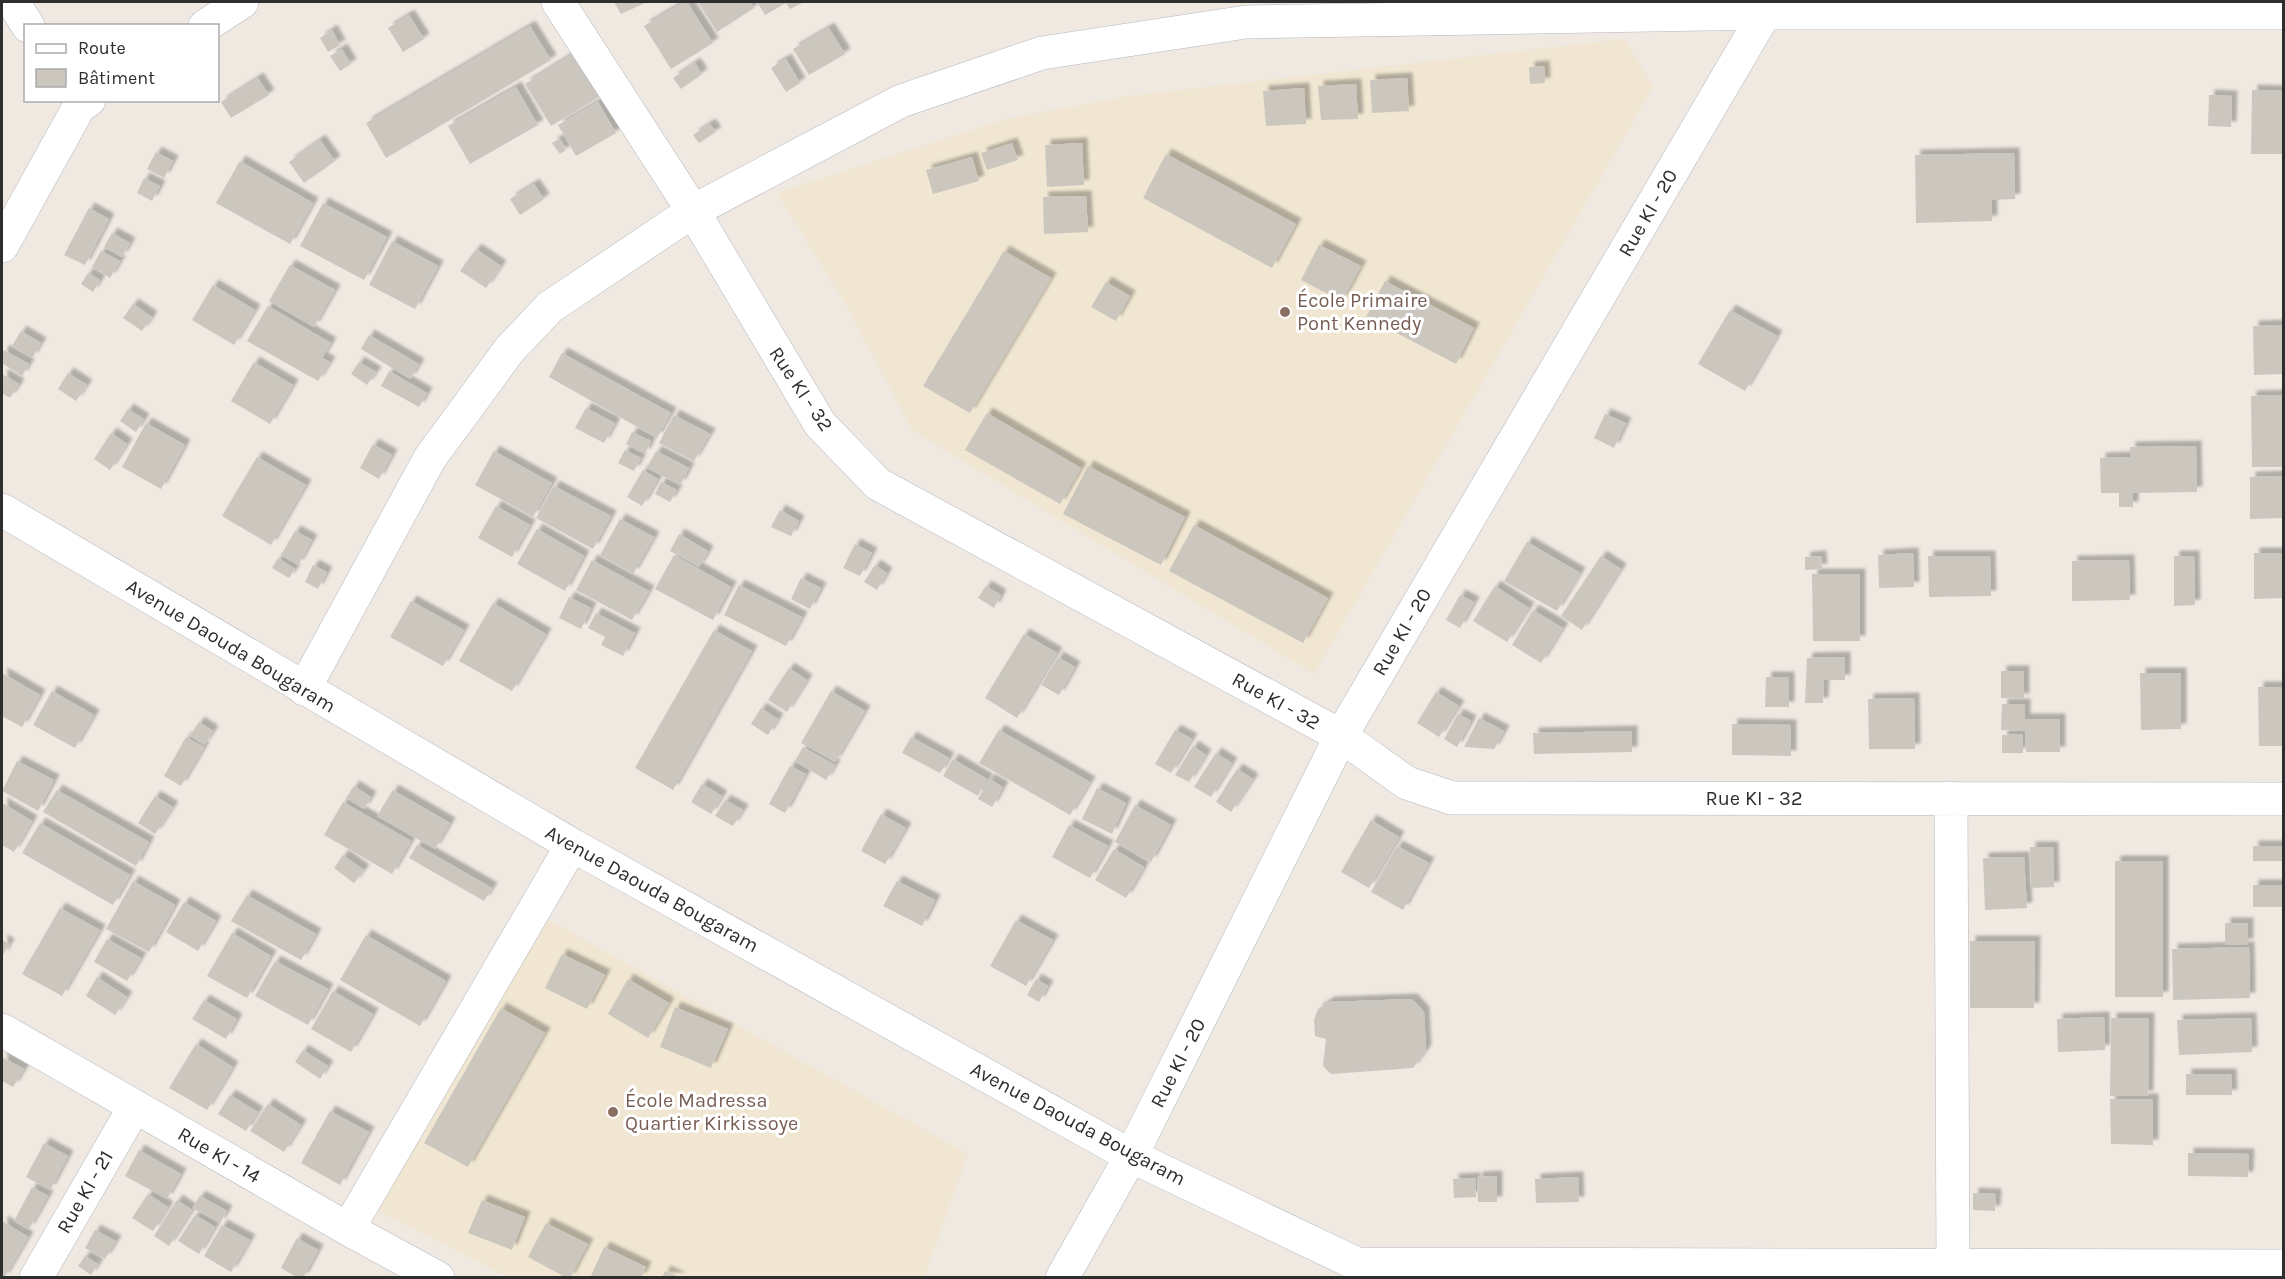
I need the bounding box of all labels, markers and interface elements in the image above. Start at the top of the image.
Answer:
legend [24,24,219,102]
text: Route [78,37,126,59]
text: Bâtiment [78,67,155,89]
street label: Rue KI - 20 [1614,165,1682,261]
place label: École Primaire Pont Kennedy [1297,288,1428,335]
marker: École Primaire Pont Kennedy [1278,305,1292,319]
street label: Rue KI - 32 [764,342,838,436]
street label: Avenue Daouda Bougaram [122,574,340,718]
street label: Rue KI - 20 [1368,584,1436,680]
street label: Rue KI - 32 [1228,667,1324,735]
street label: Rue KI - 32 [1706,787,1803,810]
street label: Avenue Daouda Bougaram [541,821,763,957]
street label: Rue KI - 20 [1146,1015,1210,1111]
street label: Avenue Daouda Bougaram [967,1057,1189,1191]
place label: École Madressa Quartier Kirkissoye [625,1088,798,1135]
marker: École Madressa Quartier Kirkissoye [606,1105,620,1119]
street label: Rue KI - 14 [174,1122,264,1188]
street label: Rue KI - 21 [52,1147,118,1237]

